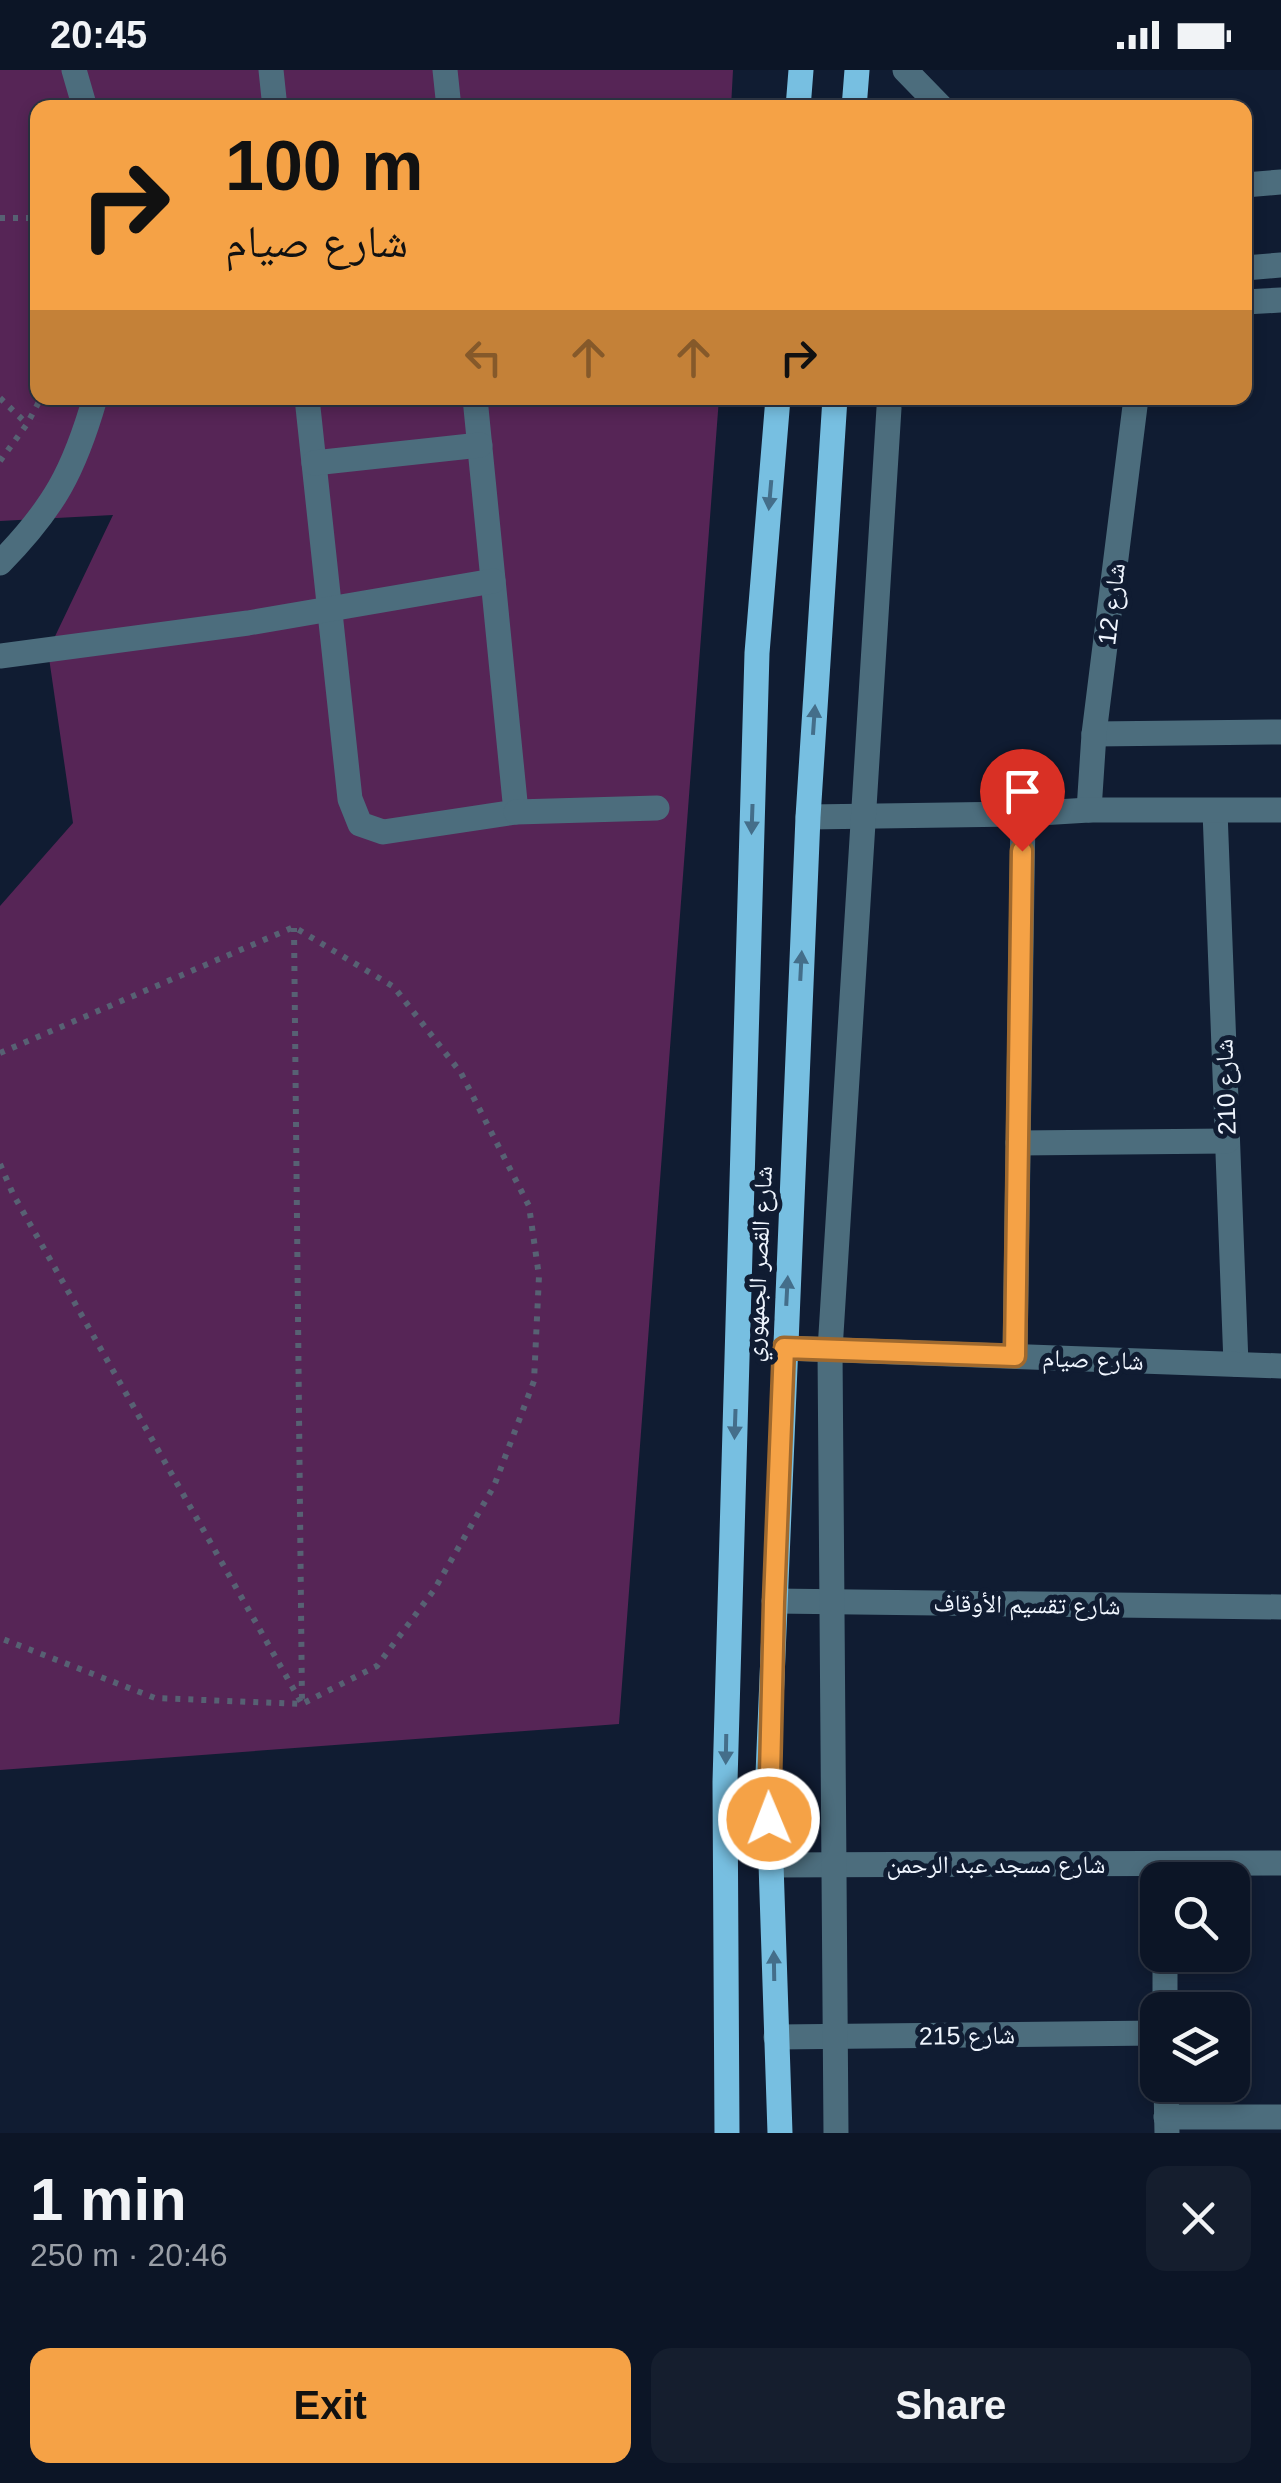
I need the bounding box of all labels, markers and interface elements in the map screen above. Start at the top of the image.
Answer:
text: 20:45 [50,14,147,56]
text: 100 m [225,127,423,205]
icon: right [60,140,190,270]
text: شارع صيام [225,216,408,267]
icon: left [456,330,511,385]
icon: ahead [561,330,616,385]
icon: ahead [666,330,721,385]
icon: right [771,330,826,385]
one-way arrow [761,479,777,511]
street label: شارع 12 [1092,561,1132,647]
one-way arrow [806,704,822,736]
pin [980,749,1065,852]
icon: arrive [995,764,1050,819]
one-way arrow [744,804,760,836]
one-way arrow [793,950,809,982]
street label: شارع 210 [1209,1038,1243,1136]
street label: شارع القصر الجمهوري [739,1165,783,1363]
one-way arrow [779,1275,795,1307]
street label: شارع صيام [1042,1343,1144,1378]
one-way arrow [726,1408,742,1440]
street label: شارع تقسيم الأوقاف [933,1588,1121,1623]
one-way arrow [717,1733,733,1765]
position arrow [717,1767,821,1871]
street label: شارع مسجد عبد الرحمن [887,1850,1105,1880]
map controls [1140,1862,1250,2102]
button: search [1140,1862,1250,1972]
one-way arrow [766,1949,782,1981]
button: layers [1140,1992,1250,2102]
street label: شارع 215 [919,2020,1015,2052]
text: 1 min [30,2166,187,2233]
button: close [1146,2166,1251,2271]
text: 250 m · 20:46 [30,2237,227,2273]
button: Exit [30,2348,631,2463]
button: Share [651,2348,1251,2463]

